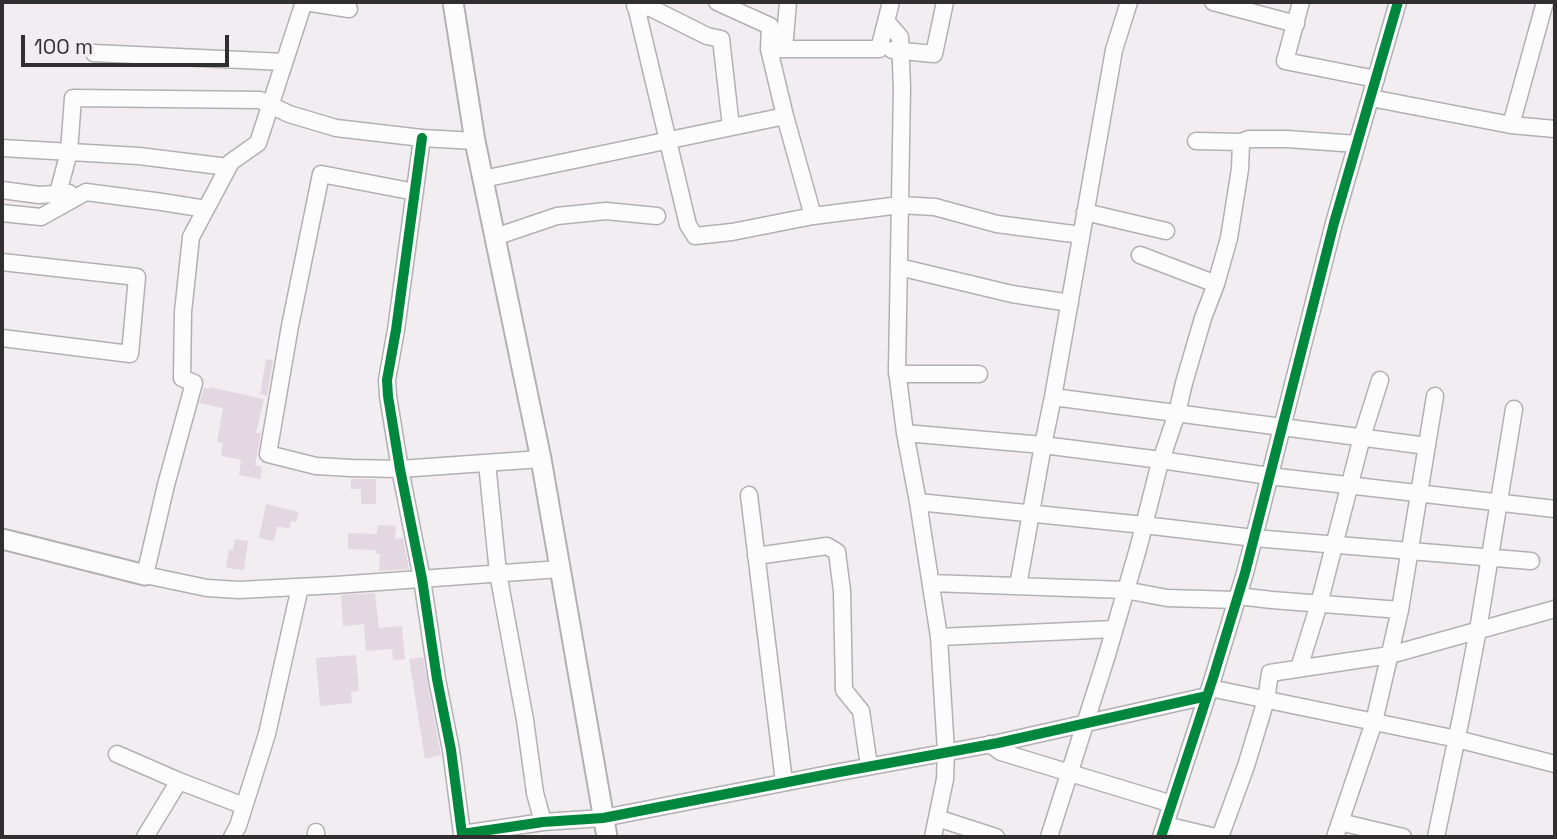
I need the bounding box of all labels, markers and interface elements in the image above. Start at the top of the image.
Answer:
scale bar [24,21,233,65]
text: 100 m [34,33,93,60]

